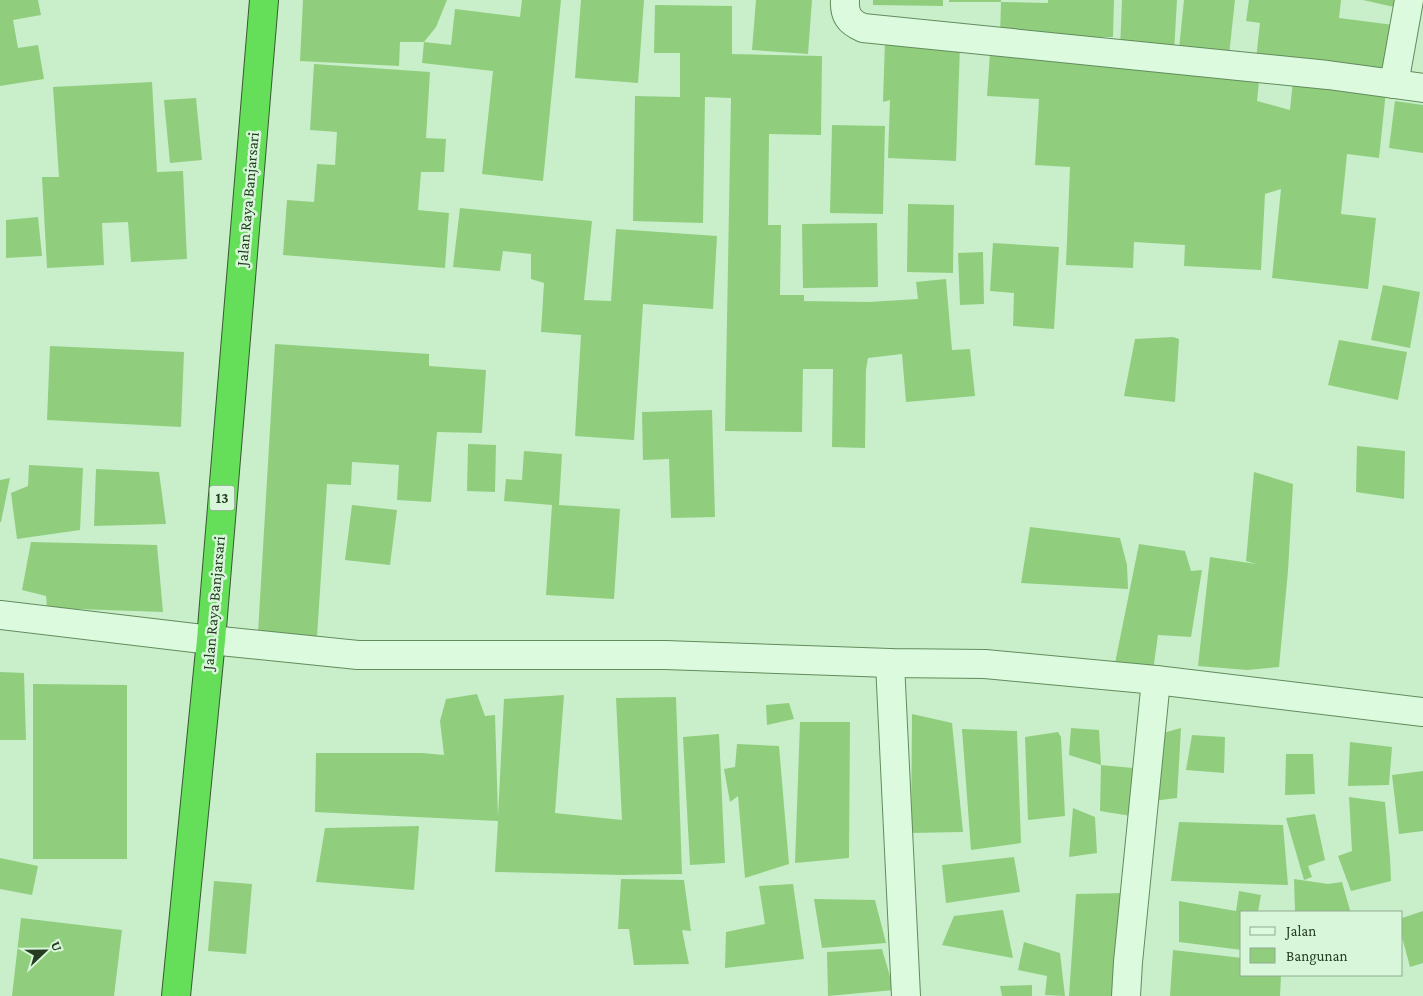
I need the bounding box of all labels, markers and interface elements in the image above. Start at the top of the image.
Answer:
street label: Jalan Raya Banjarsari [233,131,263,269]
road number: 13 [210,486,234,510]
street label: Jalan Raya Banjarsari [199,535,229,673]
legend [1240,911,1403,976]
text: Jalan [1284,923,1316,940]
north arrow [20,926,70,976]
text: U [48,939,66,954]
text: Bangunan [1286,948,1347,965]

